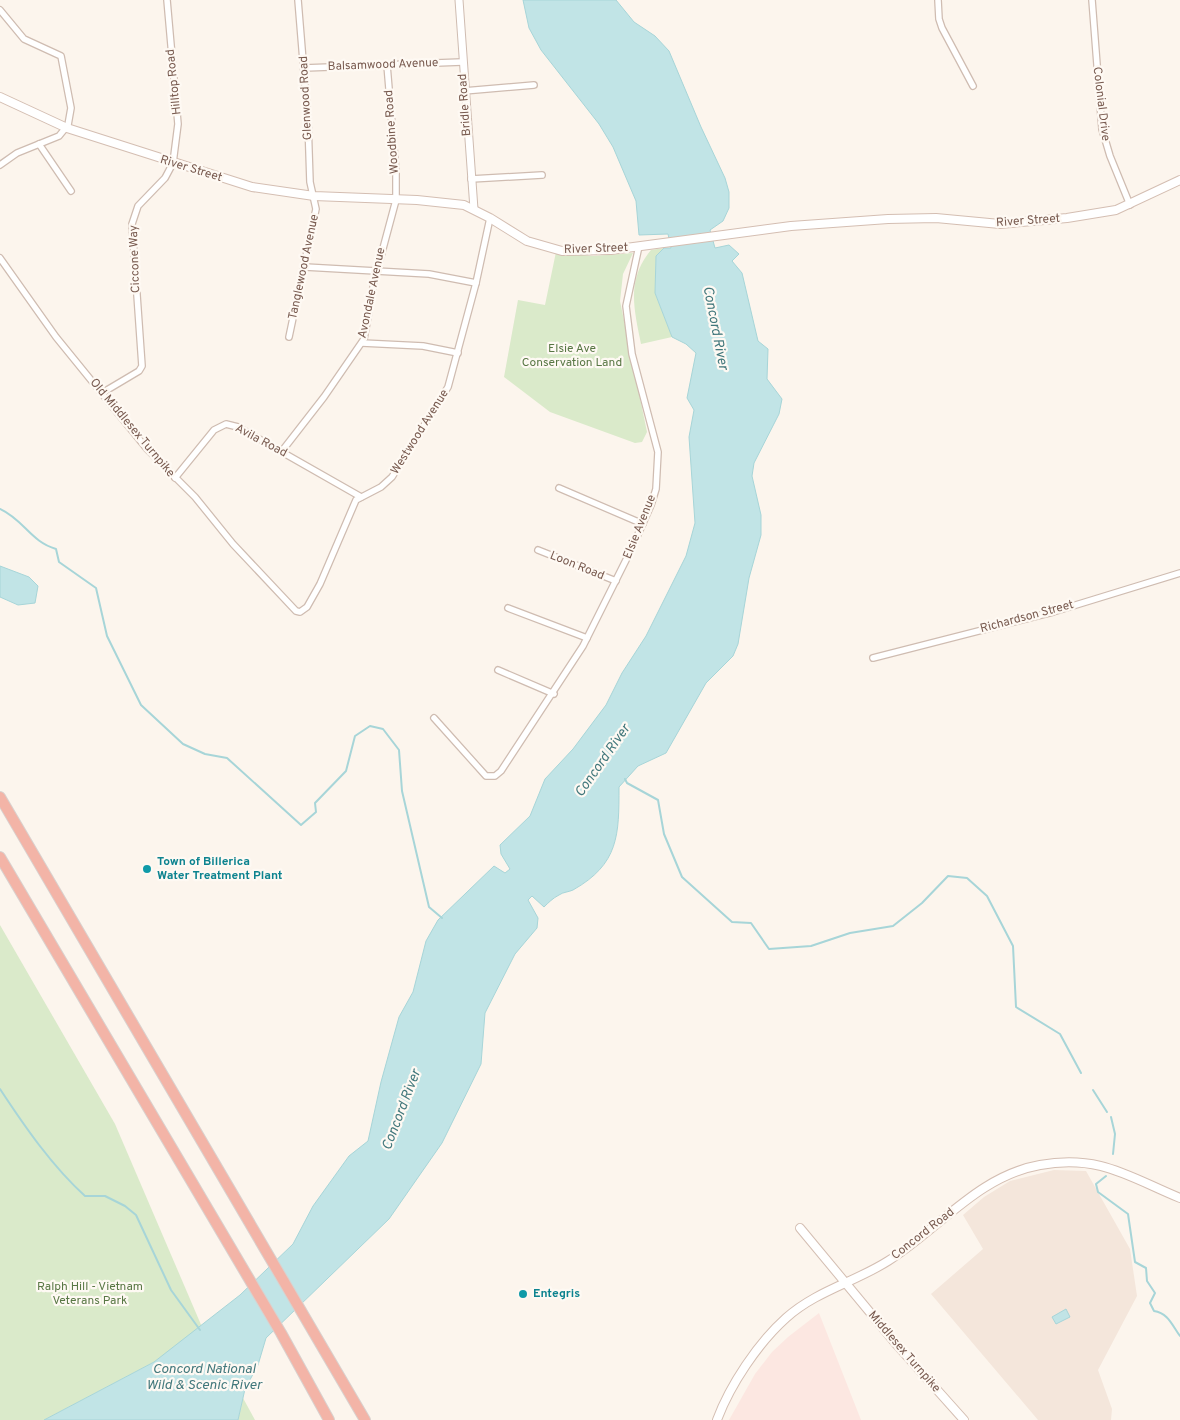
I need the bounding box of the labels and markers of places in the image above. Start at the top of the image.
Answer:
place label: Town of Billerica Water Treatment Plant [157,854,283,884]
marker: Town of Billerica Water Treatment Plant [141,863,153,875]
place label: Entegris [533,1286,580,1302]
marker: Entegris [517,1288,529,1300]

